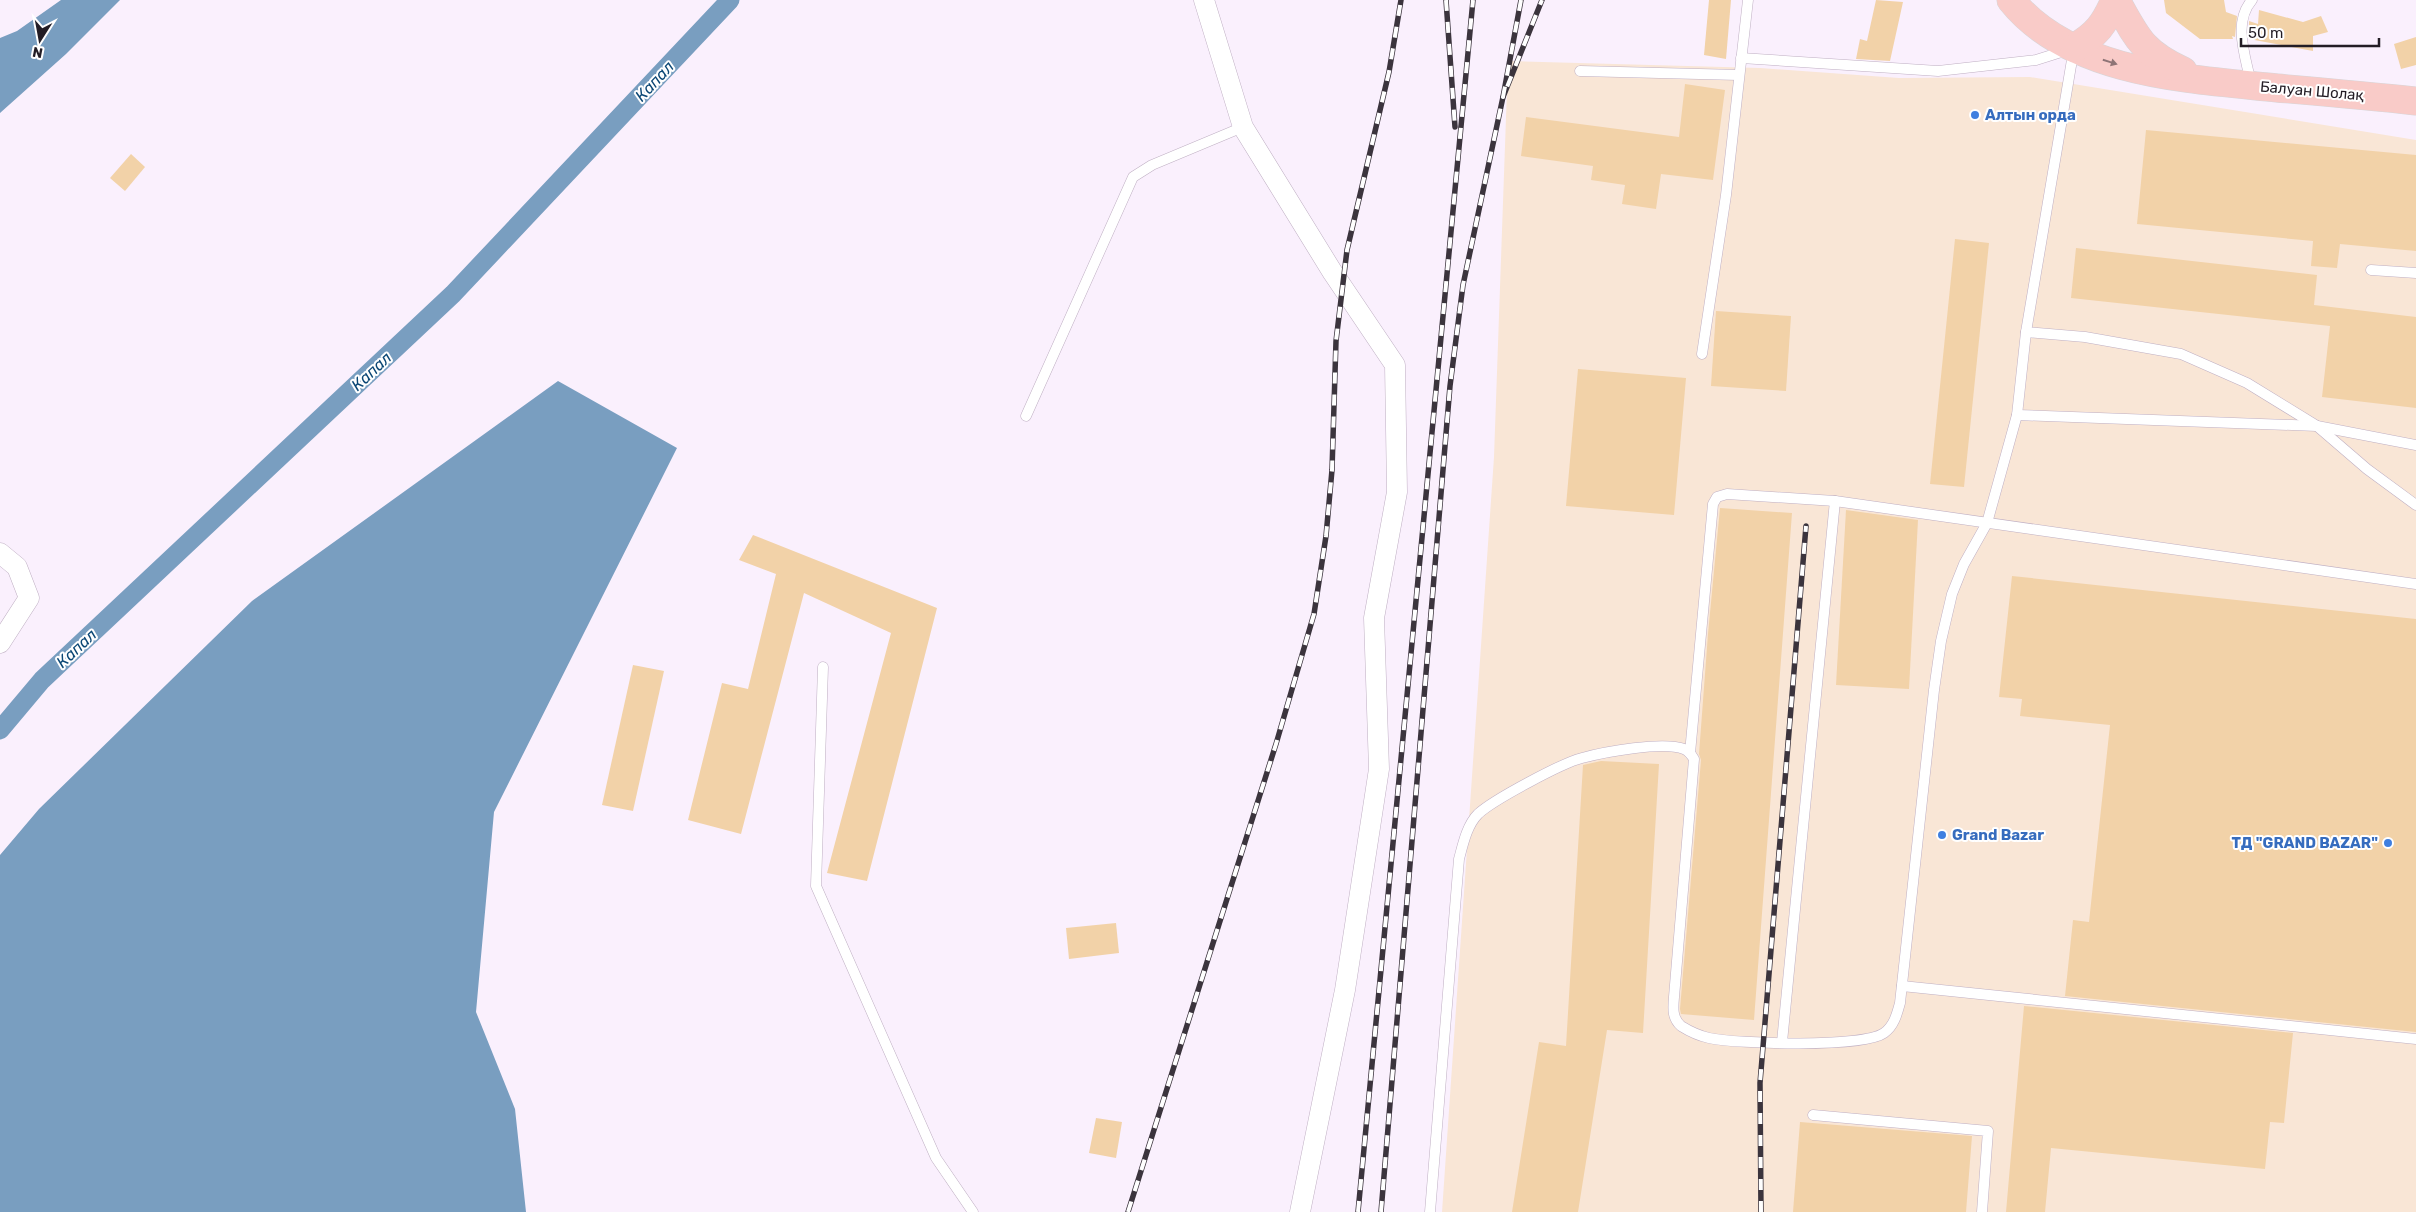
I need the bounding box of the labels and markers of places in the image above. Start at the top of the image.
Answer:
place label: Алтын орда [1985,106,2076,124]
marker: Алтын орда [1969,109,1981,121]
place label: Grand Bazar [1952,826,2044,844]
marker: Grand Bazar [1936,829,1948,841]
place label: ТД "GRAND BAZAR" [2231,834,2378,852]
marker: ТД "GRAND BAZAR" [2382,837,2394,849]

